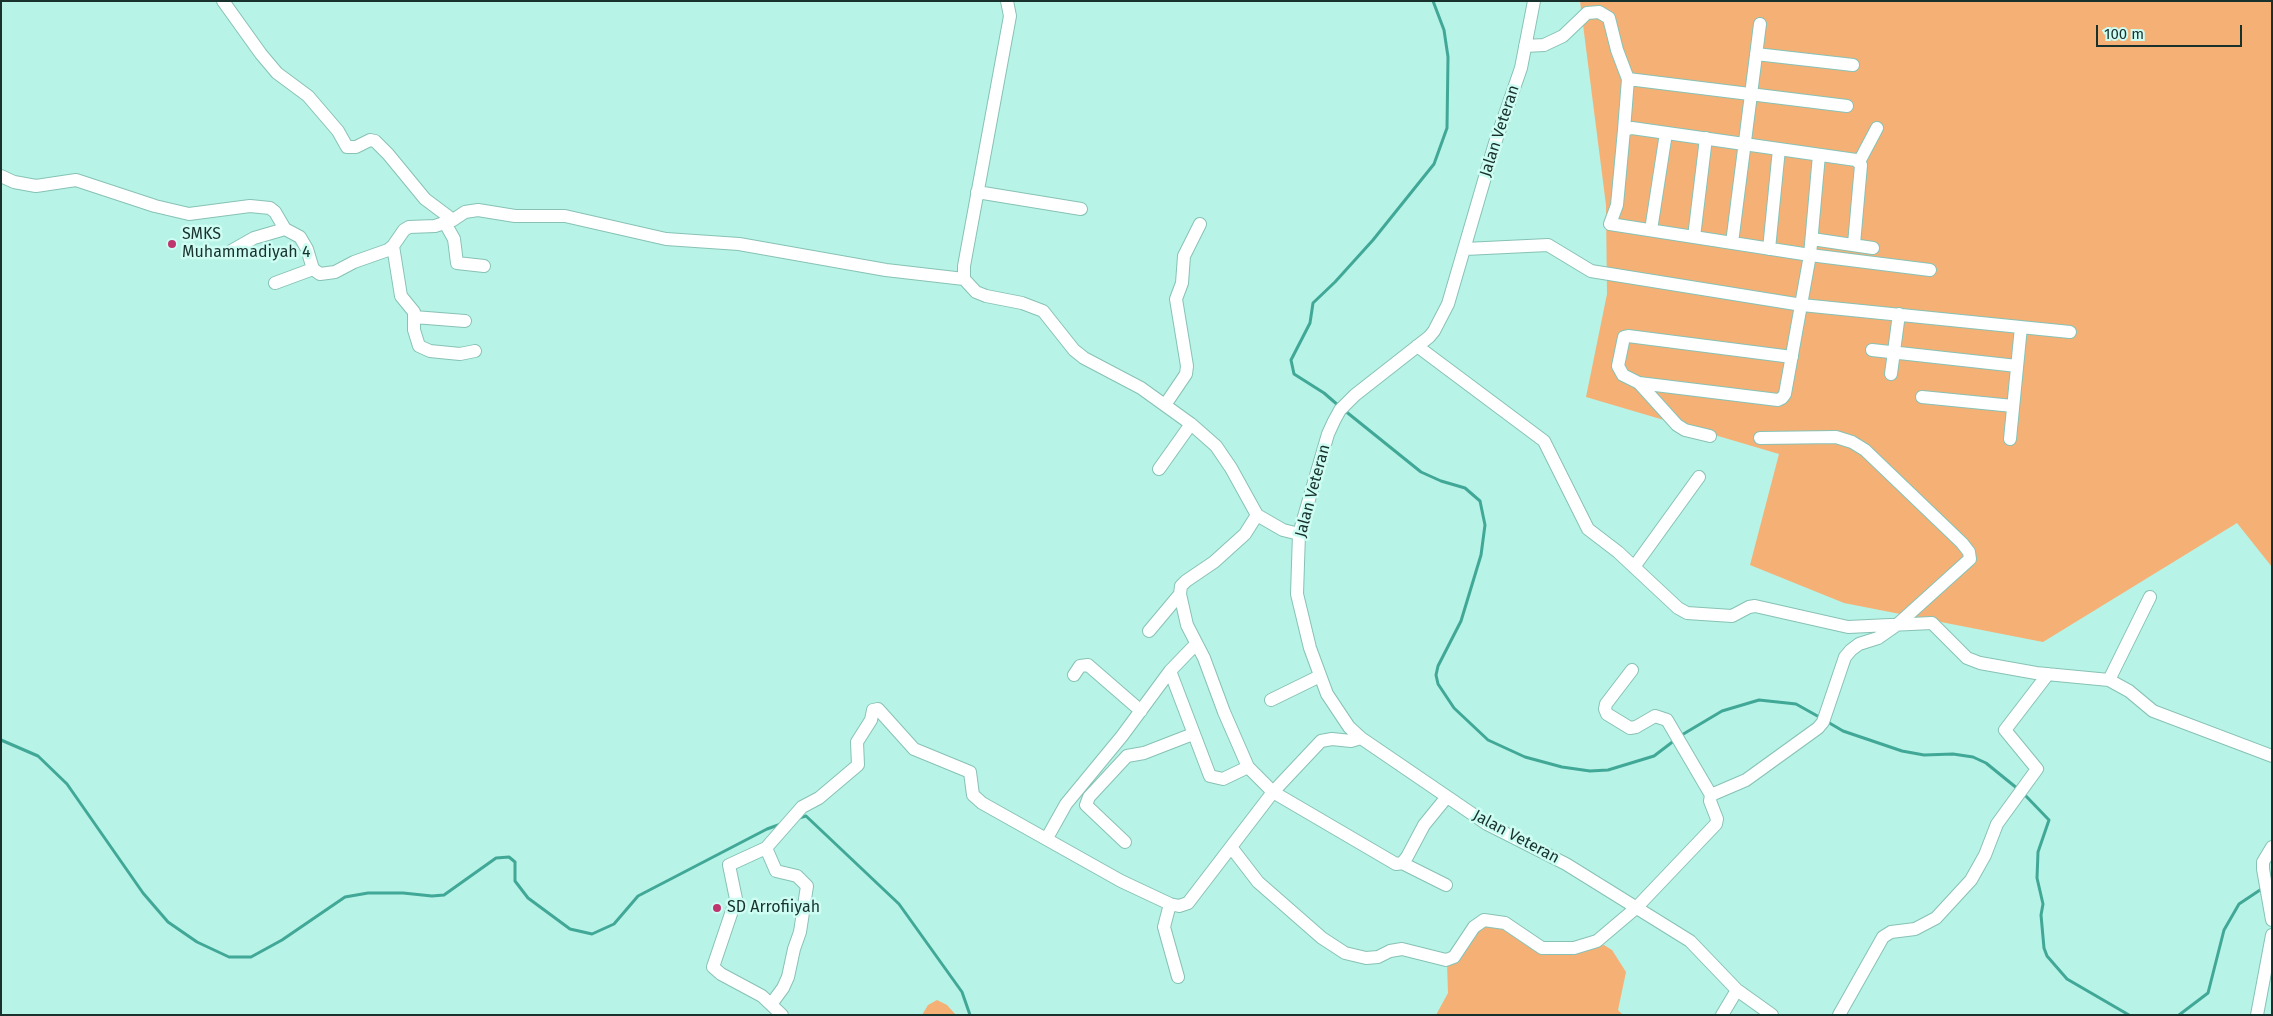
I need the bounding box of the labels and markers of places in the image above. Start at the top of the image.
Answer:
place label: SMKS Muhammadiyah 4 [182,225,310,263]
marker: SMKS Muhammadiyah 4 [166,238,178,250]
place label: SD Arrofiiyah [727,898,820,918]
marker: SD Arrofiiyah [711,902,723,914]

